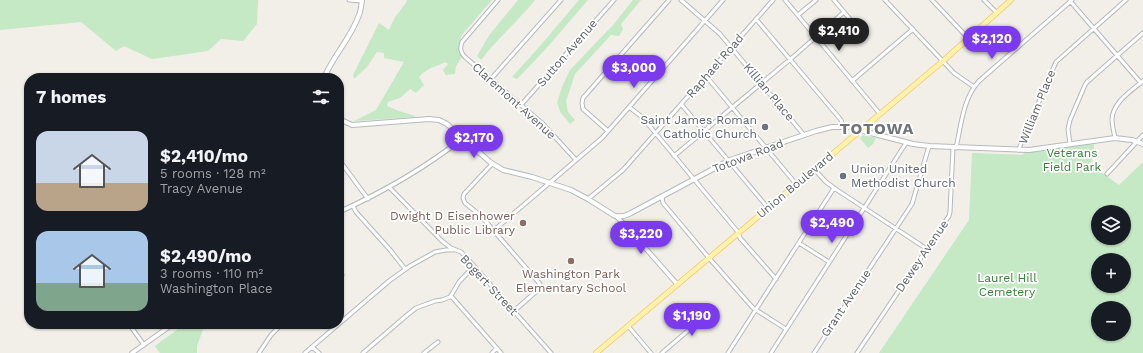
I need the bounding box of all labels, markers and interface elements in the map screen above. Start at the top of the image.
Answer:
street label: Sutton Avenue [534,16,600,90]
pin: $2,410 [806,18,872,52]
text: $2,410 [818,23,860,38]
pin: $2,120 [959,26,1025,60]
street label: Raphael Road [683,31,747,101]
text: $2,120 [972,31,1012,46]
pin: $3,000 [601,55,667,89]
street label: Claremont Avenue [469,60,559,142]
text: $3,000 [612,60,656,75]
street label: Killian Place [741,60,797,124]
street label: William Place [1016,68,1058,146]
icon: filters [310,86,332,108]
text: 7 homes [36,87,106,107]
place label: Saint James Roman Catholic Church [640,113,757,141]
district label: TOTOWA [840,119,914,138]
marker: Saint James Roman Catholic Church [760,122,770,132]
pin: $2,170 [441,125,507,159]
text: $2,170 [454,130,494,145]
street label: Totowa Road [711,136,785,176]
text: $2,410/mo [160,146,248,166]
park label: Veterans Field Park [1043,146,1101,174]
icon: home [68,147,116,195]
street label: Union Boulevard [754,149,836,221]
place label: Union United Methodist Church [851,162,956,190]
text: 5 rooms · 128 m² [160,166,266,181]
marker: Union United Methodist Church [838,171,848,181]
text: Tracy Avenue [160,181,243,196]
map controls [1091,205,1131,341]
button: layers [1091,205,1131,245]
place label: Dwight D Eisenhower Public Library [390,209,516,237]
pin: $2,490 [799,210,865,244]
text: $2,490 [810,215,854,230]
street label: Dewey Avenue [893,217,951,295]
marker: Dwight D Eisenhower Public Library [518,218,528,228]
pin: $3,220 [608,221,674,255]
text: $3,220 [619,226,663,241]
text: $2,490/mo [160,246,251,266]
icon: home [68,247,116,295]
street label: Bogert Street [457,252,521,318]
button: + [1091,253,1131,293]
marker: Washington Park Elementary School [566,256,576,266]
text: 3 rooms · 110 m² [160,266,263,281]
street label: Grant Avenue [818,266,874,340]
place label: Washington Park Elementary School [516,267,627,295]
park label: Laurel Hill Cemetery [977,271,1037,299]
text: Washington Place [160,281,272,296]
button: − [1091,301,1131,341]
pin: $1,190 [659,303,725,337]
text: $1,190 [673,308,711,323]

